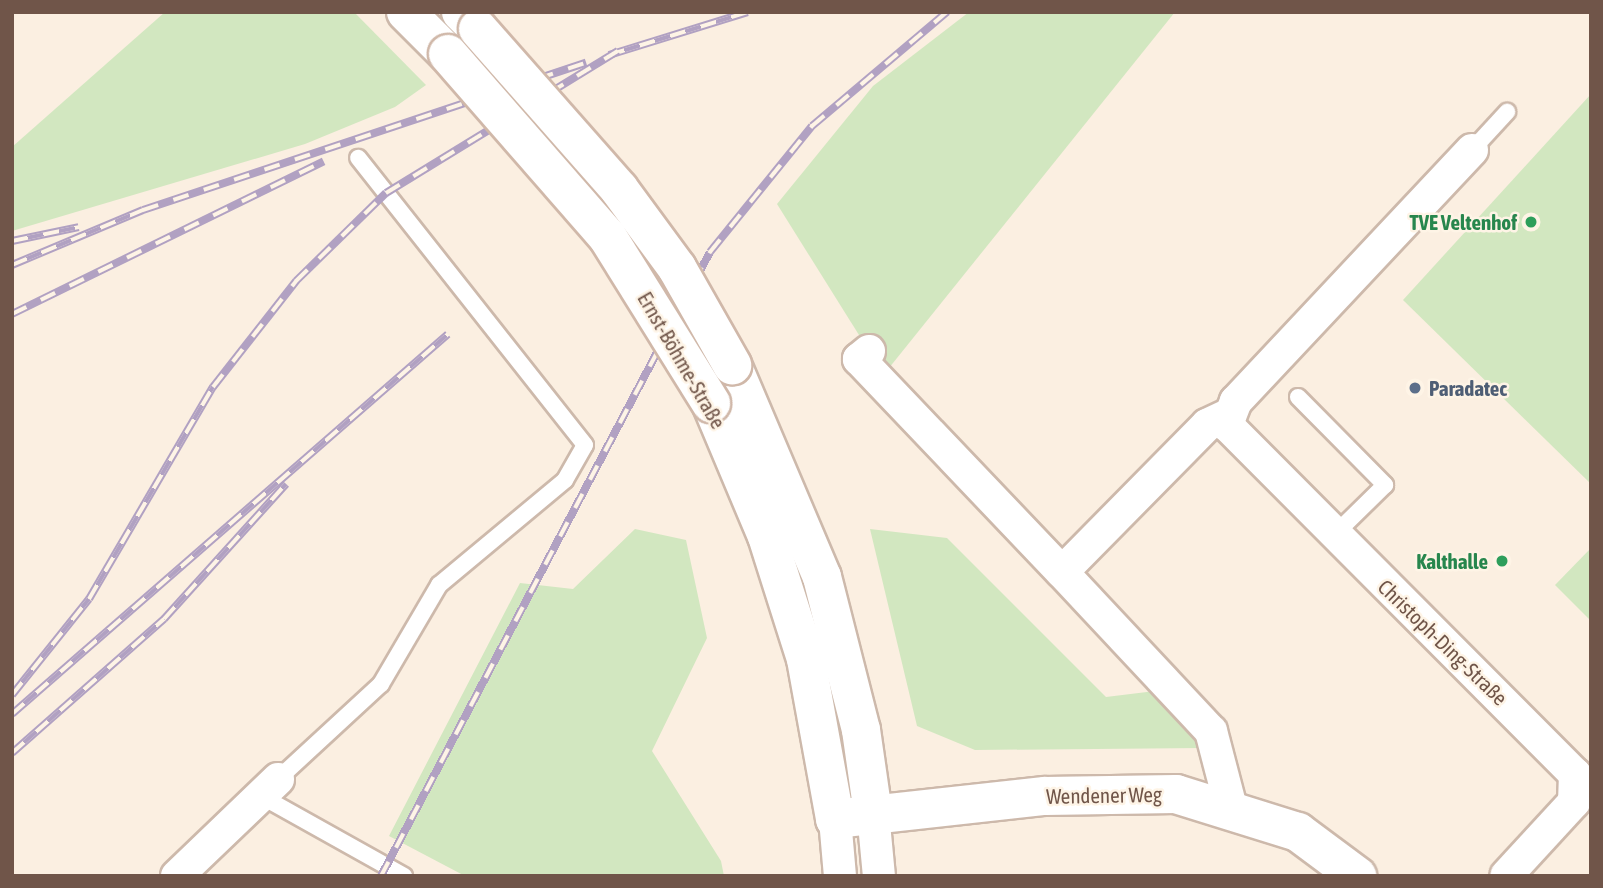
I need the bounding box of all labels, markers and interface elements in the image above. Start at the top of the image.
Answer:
place label: TVE Veltenhof [1410,209,1517,235]
marker: TVE Veltenhof [1523,214,1539,230]
street label: Ernst-Böhme-Straße [633,287,731,433]
place label: Paradatec [1429,375,1507,401]
marker: Paradatec [1407,380,1423,396]
place label: Kalthalle [1416,548,1488,574]
marker: Kalthalle [1494,553,1510,569]
street label: Christoph-Ding-Straße [1373,574,1513,710]
street label: Wendener Weg [1046,781,1162,809]

